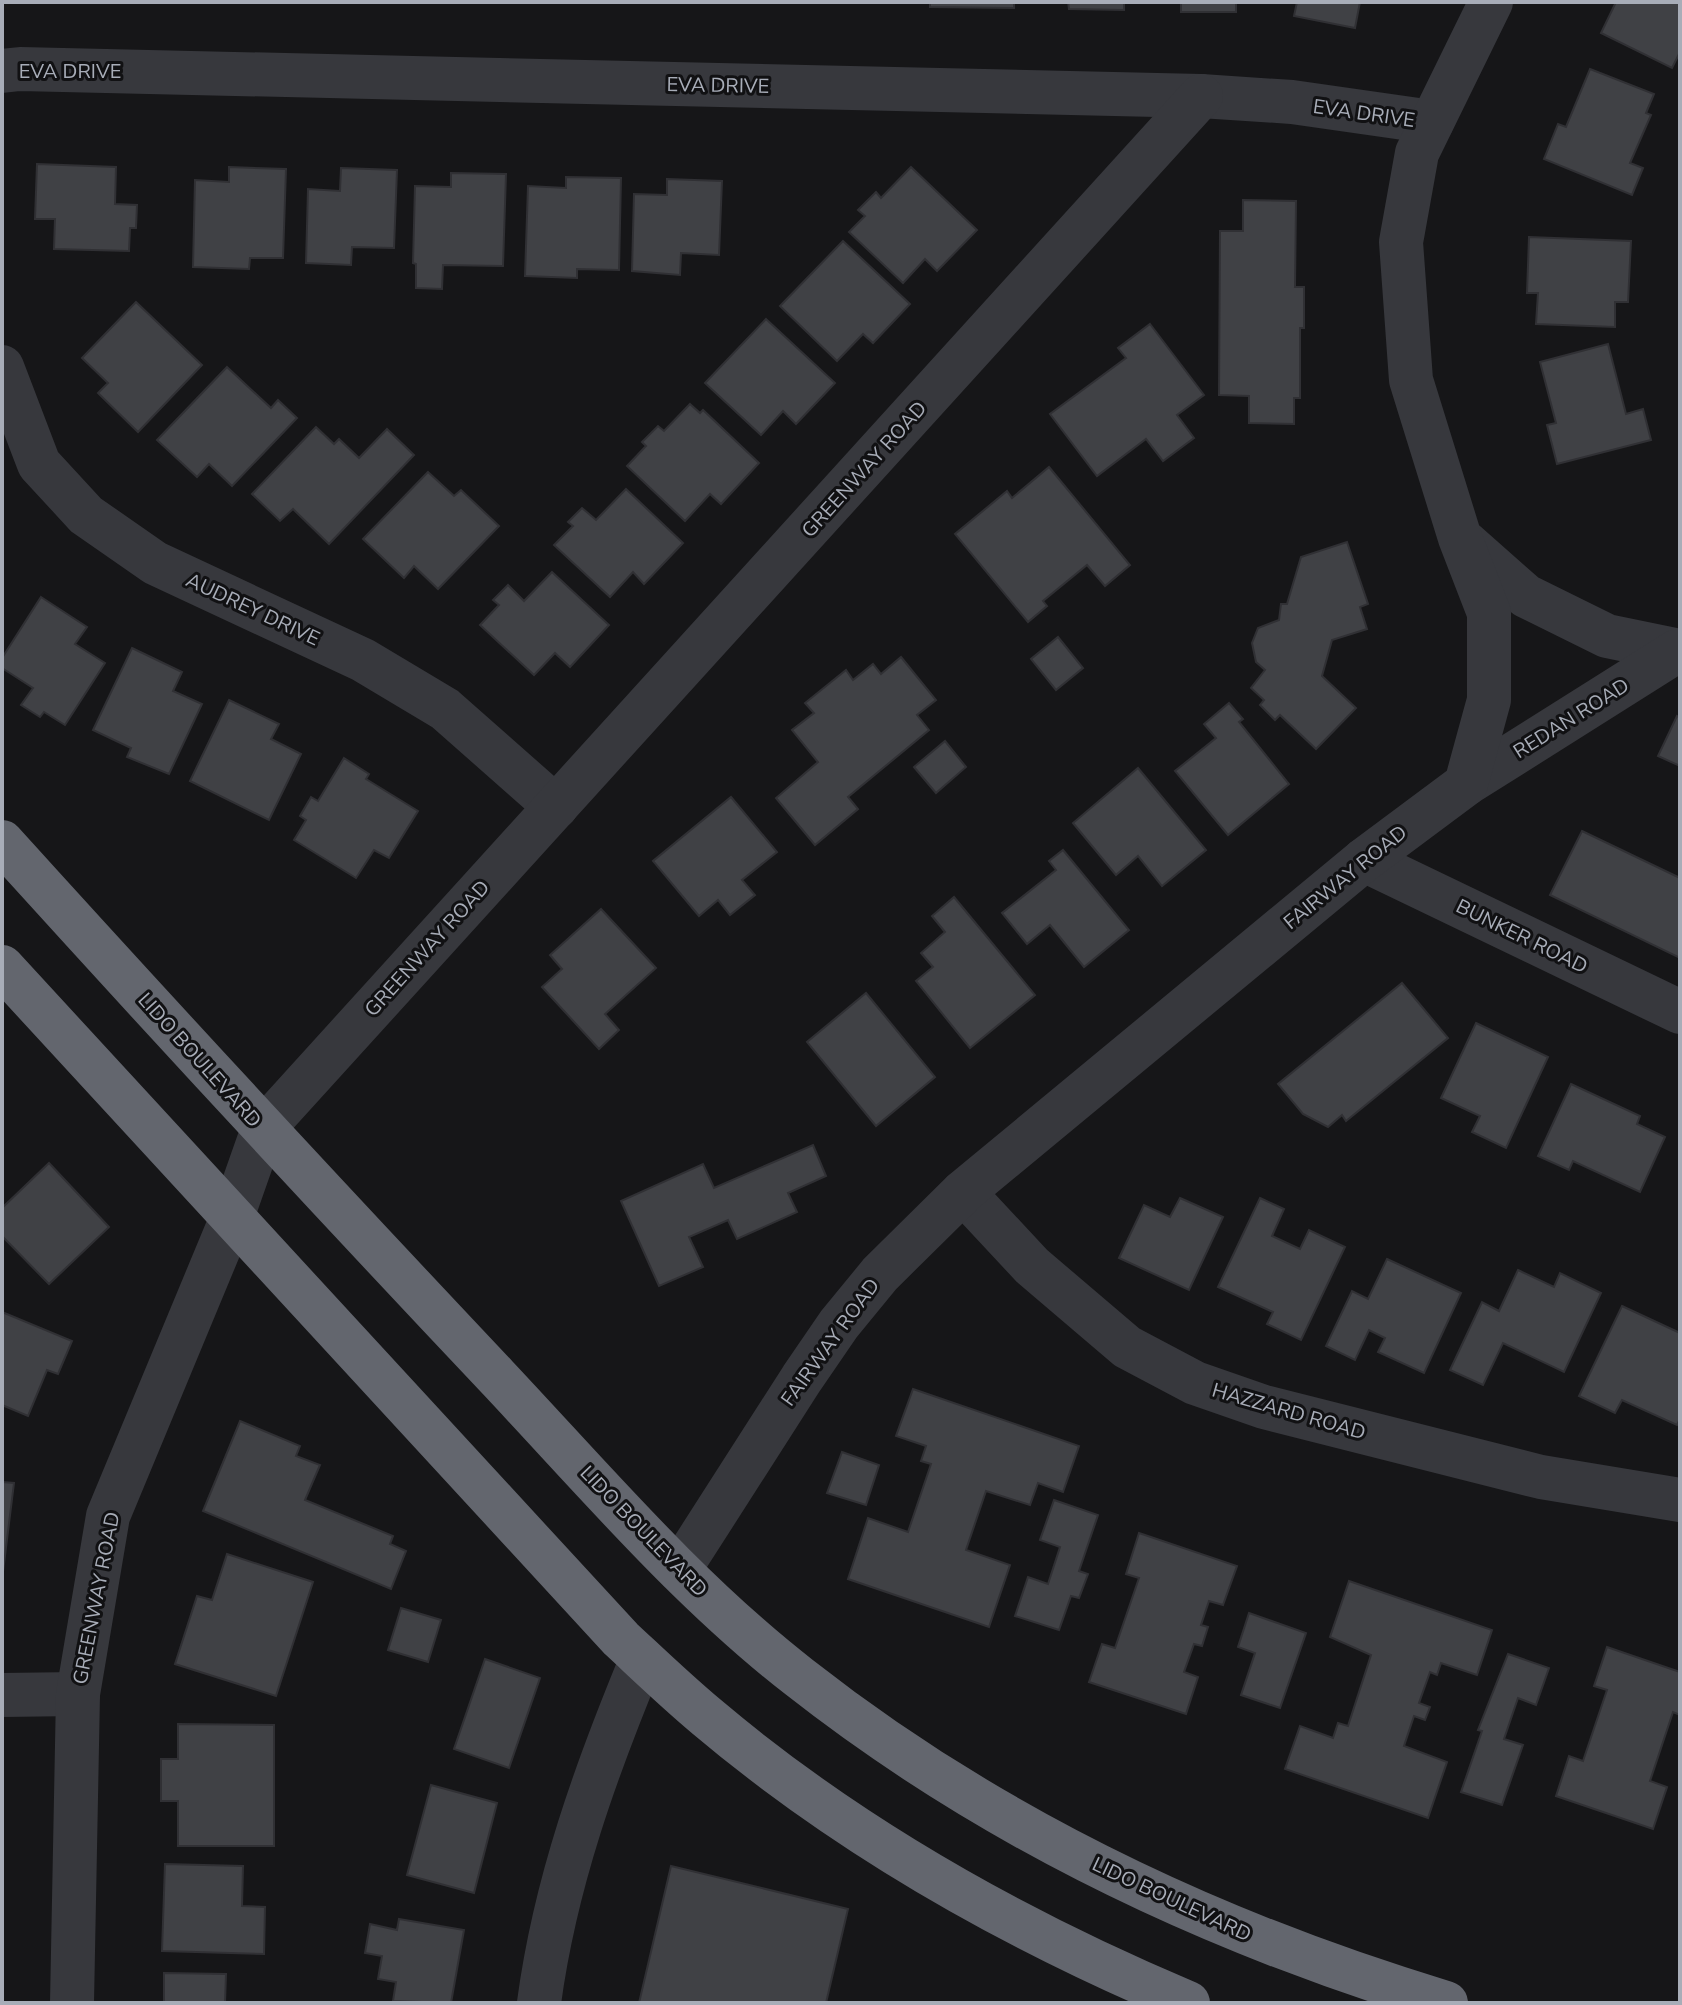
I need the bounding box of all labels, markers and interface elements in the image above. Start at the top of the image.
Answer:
street label: EVA DRIVE [19,58,121,85]
street label: EVA DRIVE [666,71,770,100]
street label: EVA DRIVE [1311,93,1417,134]
street label: GREENWAY ROAD [796,395,933,543]
street label: AUDREY DRIVE [182,567,324,652]
street label: REDAN ROAD [1508,672,1634,765]
street label: FAIRWAY ROAD [1278,819,1413,936]
street label: GREENWAY ROAD [359,874,496,1022]
street label: BUNKER ROAD [1451,893,1592,980]
street label: LIDO BOULEVARD [132,987,267,1133]
street label: FAIRWAY ROAD [775,1273,886,1412]
street label: HAZZARD ROAD [1209,1377,1369,1446]
street label: LIDO BOULEVARD [574,1460,713,1603]
street label: GREENWAY ROAD [67,1510,126,1687]
street label: LIDO BOULEVARD [1088,1851,1256,1948]

